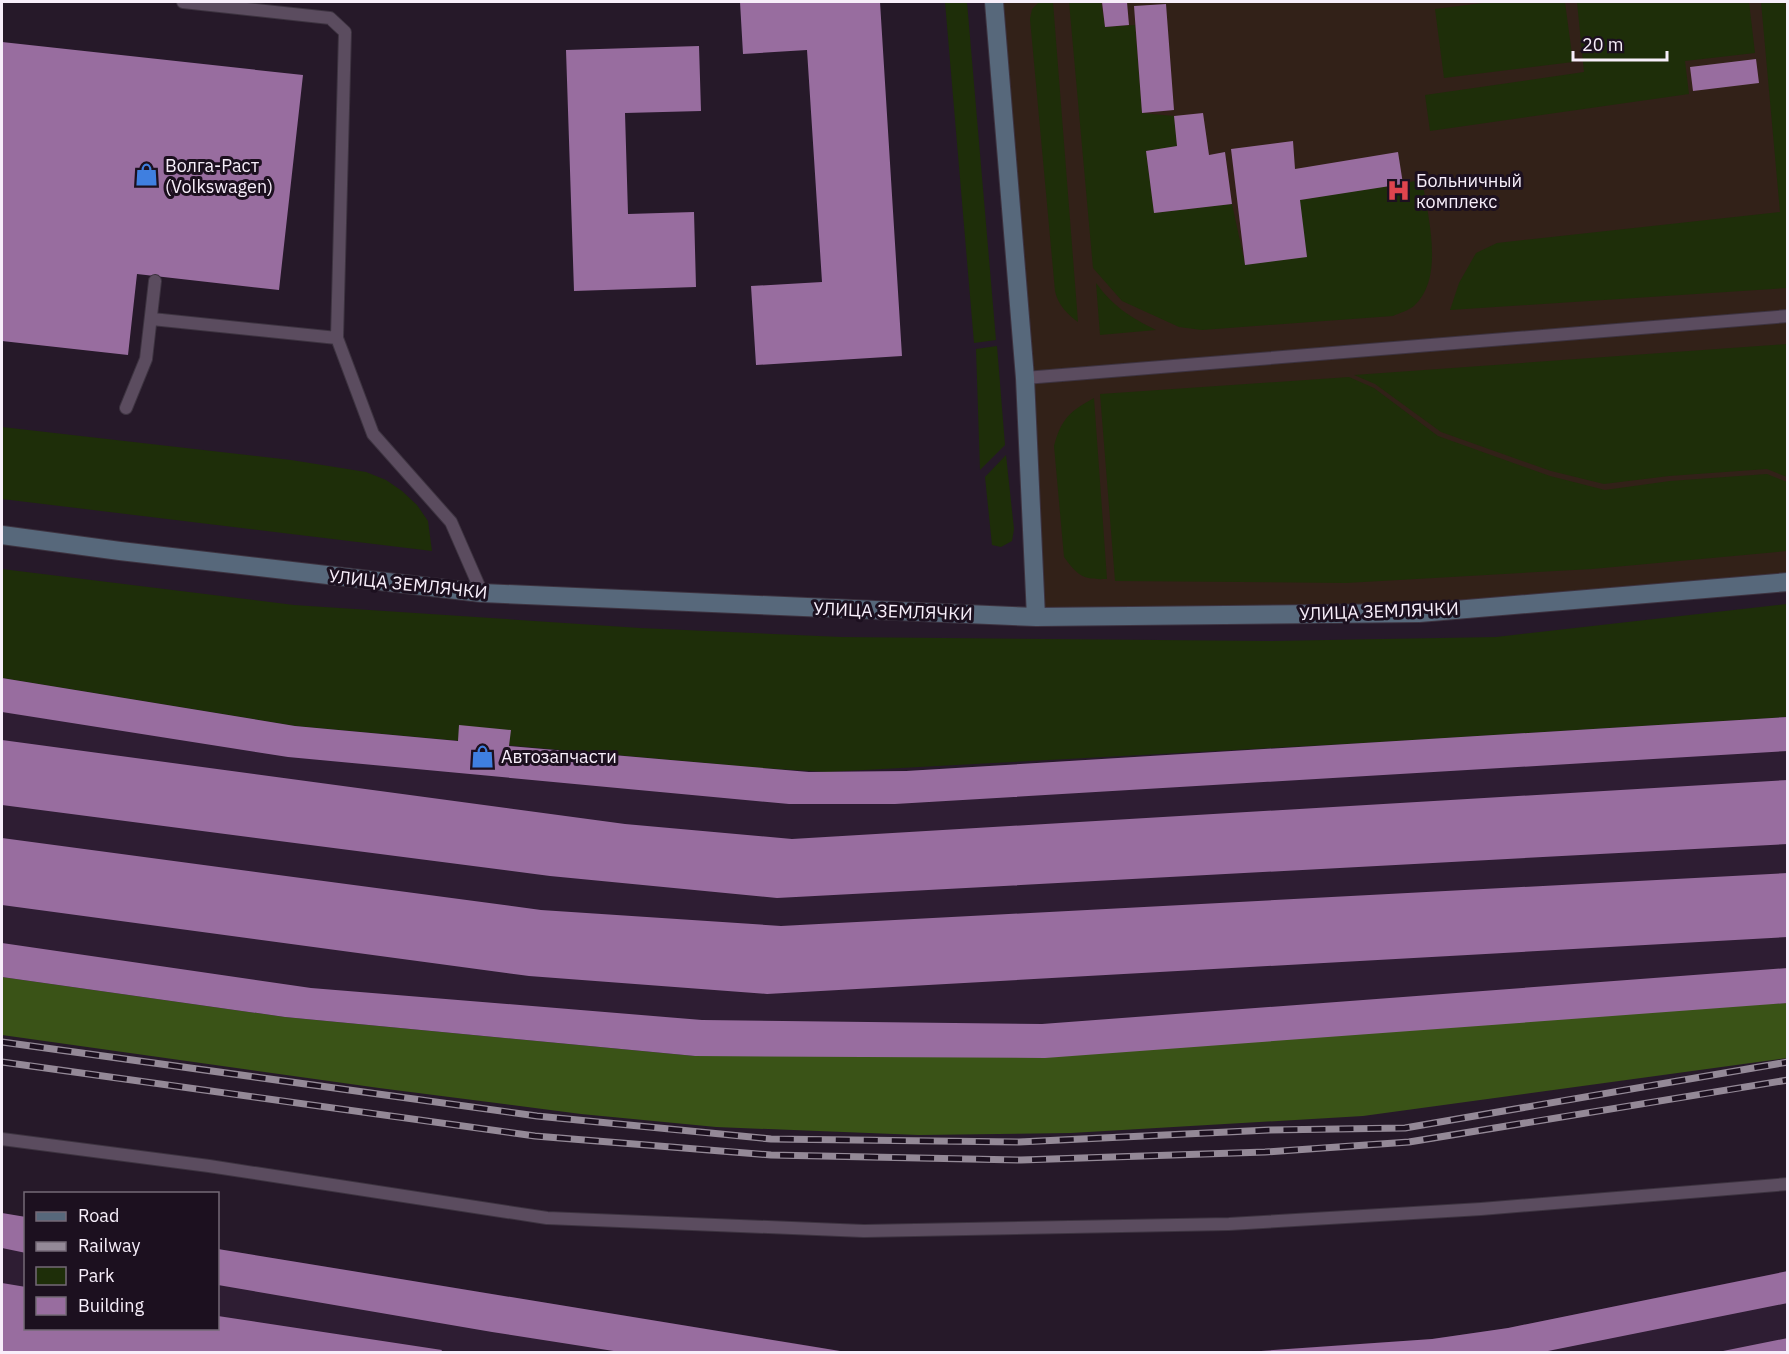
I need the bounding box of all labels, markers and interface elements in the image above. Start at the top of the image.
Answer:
scale bar [1573,24,1668,62]
text: 20 m [1582,33,1624,56]
place label: Волга-Раст (Volkswagen) [165,154,273,198]
shop icon: Волга-Раст (Volkswagen) [134,162,160,188]
place label: Больничный комплекс [1416,169,1522,213]
hospital icon: Больничный комплекс [1385,177,1411,203]
street label: УЛИЦА ЗЕМЛЯЧКИ [327,564,489,604]
street label: УЛИЦА ЗЕМЛЯЧКИ [813,597,973,625]
street label: УЛИЦА ЗЕМЛЯЧКИ [1299,597,1459,625]
shop icon: Автозапчасти [470,743,496,769]
place label: Автозапчасти [501,745,617,768]
legend [24,1192,219,1330]
text: Road [78,1204,119,1227]
text: Railway [78,1234,140,1257]
text: Park [78,1264,115,1287]
text: Building [78,1294,145,1317]

